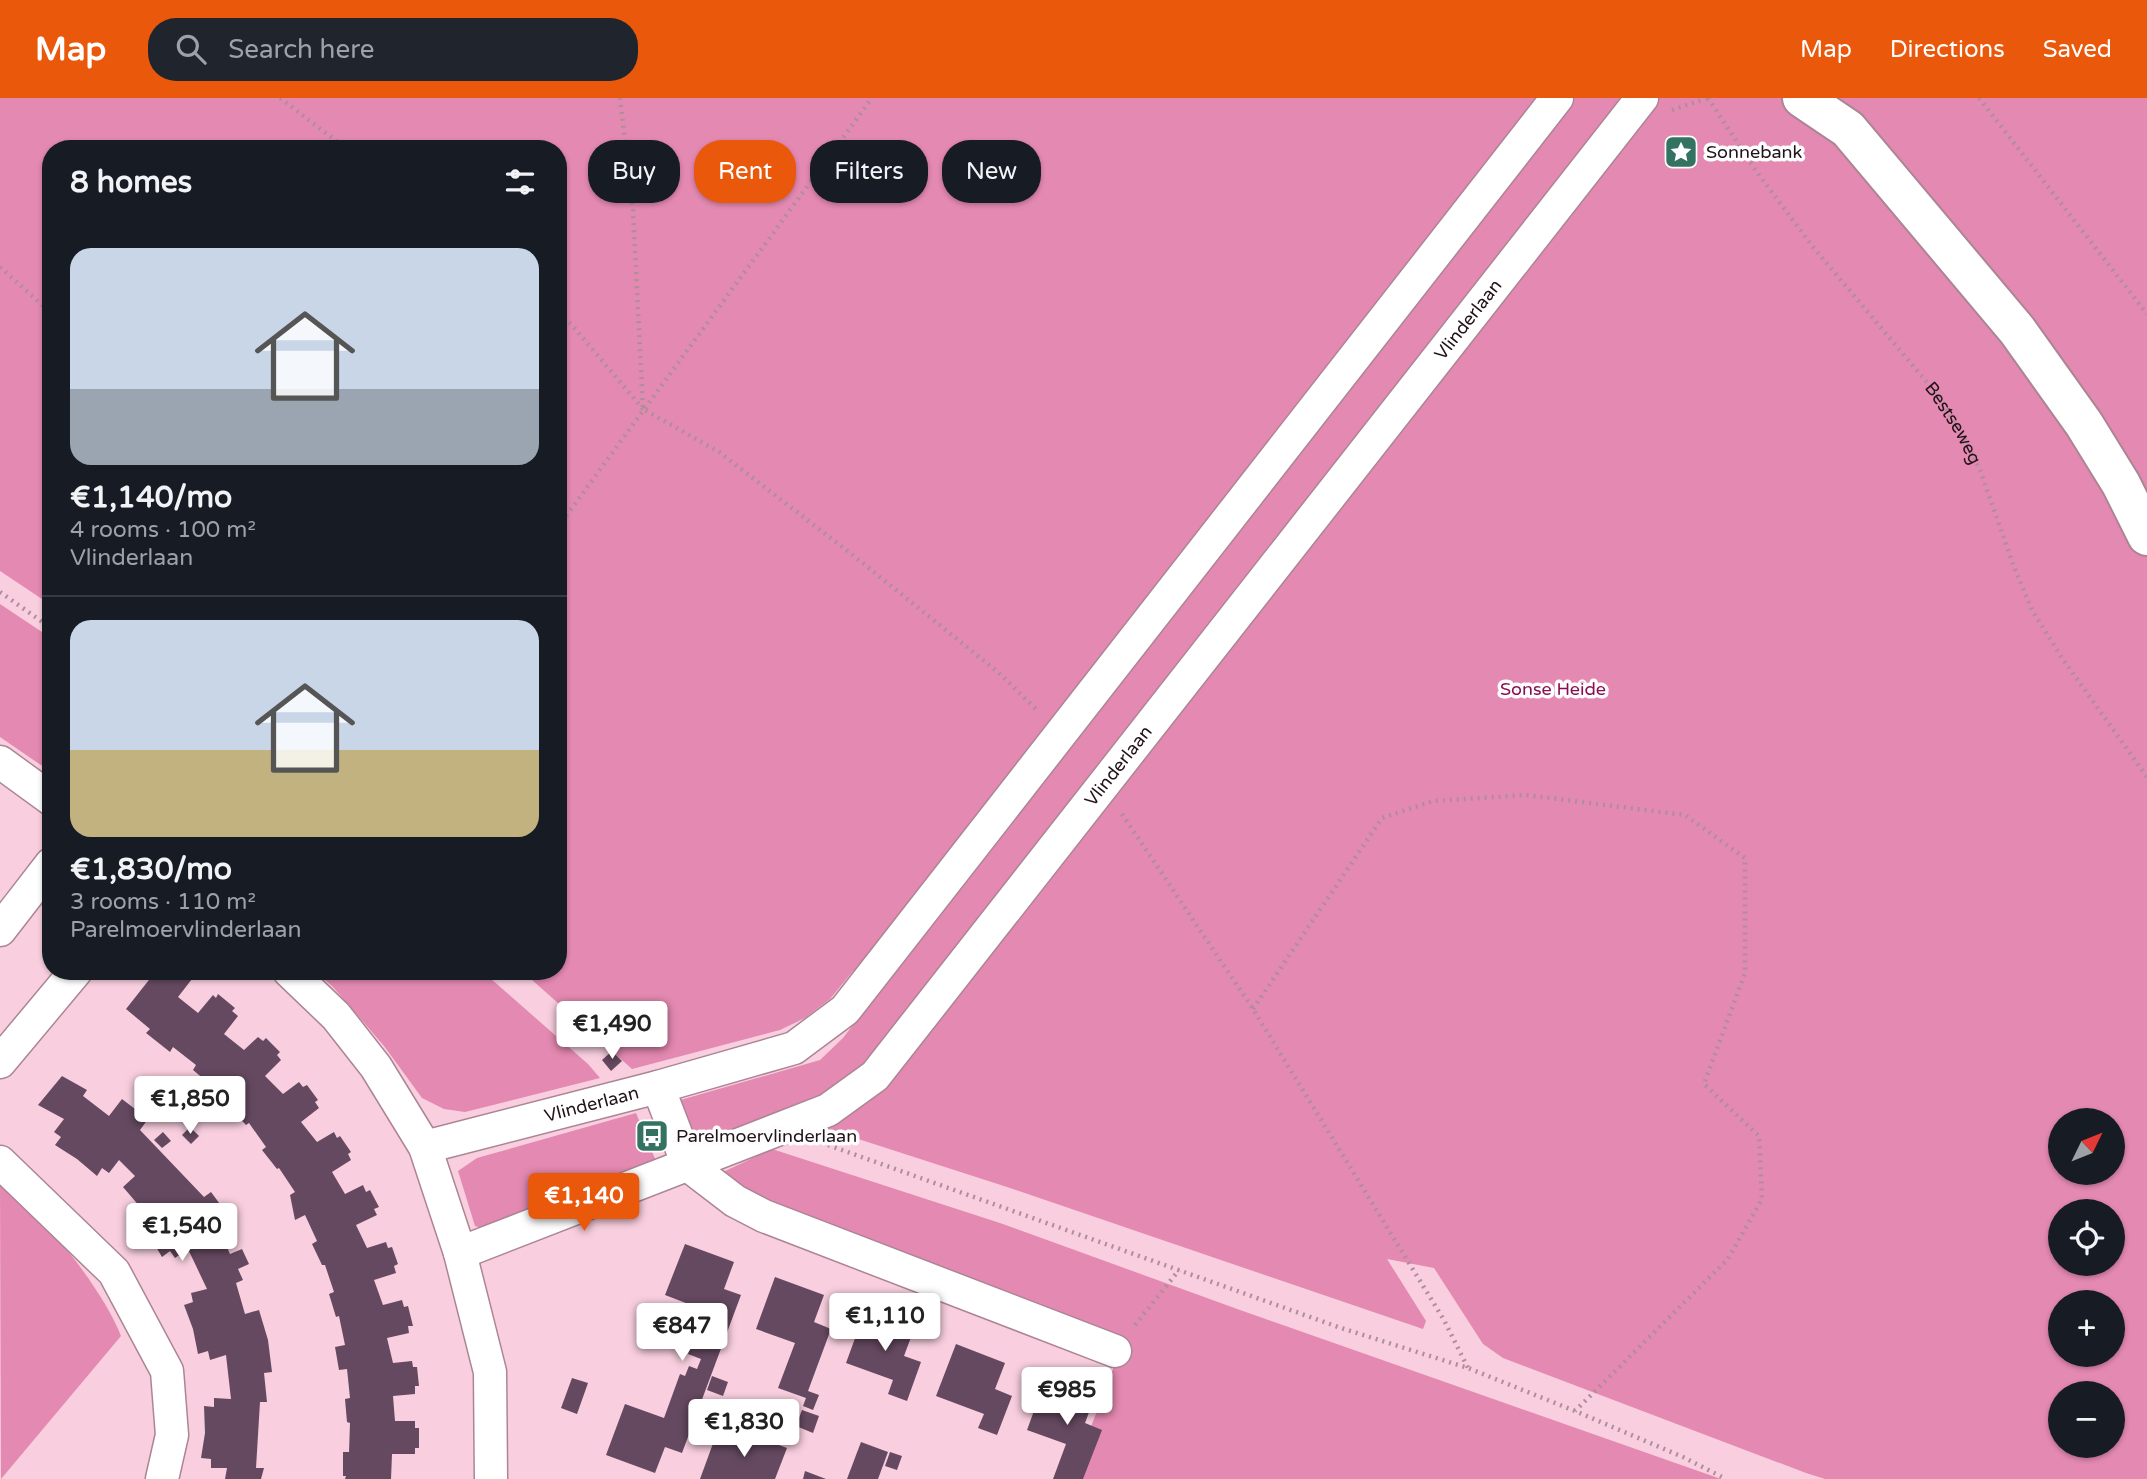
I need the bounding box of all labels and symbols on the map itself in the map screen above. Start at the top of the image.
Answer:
place icon: Sonnebank [1662,133,1700,171]
place label: Sonnebank [1706,141,1803,163]
street label: Vlinderlaan [1430,275,1507,364]
street label: Bestseweg [1920,377,1986,468]
park label: Sonse Heide [1500,678,1606,700]
street label: Vlinderlaan [1080,721,1157,811]
pin: €1,490 [555,1002,669,1061]
pin: €1,850 [133,1076,247,1136]
street label: Vlinderlaan [542,1081,641,1127]
north arrow [2048,1108,2124,1185]
bus stop icon: Parelmoervlinderlaan [633,1117,671,1155]
place label: Parelmoervlinderlaan [676,1125,857,1147]
pin: €1,140 [527,1174,641,1233]
pin: €1,540 [125,1204,239,1263]
pin: €1,110 [828,1294,942,1353]
pin: €847 [641,1304,723,1363]
pin: €985 [1026,1368,1108,1427]
pin: €1,830 [687,1400,801,1459]

